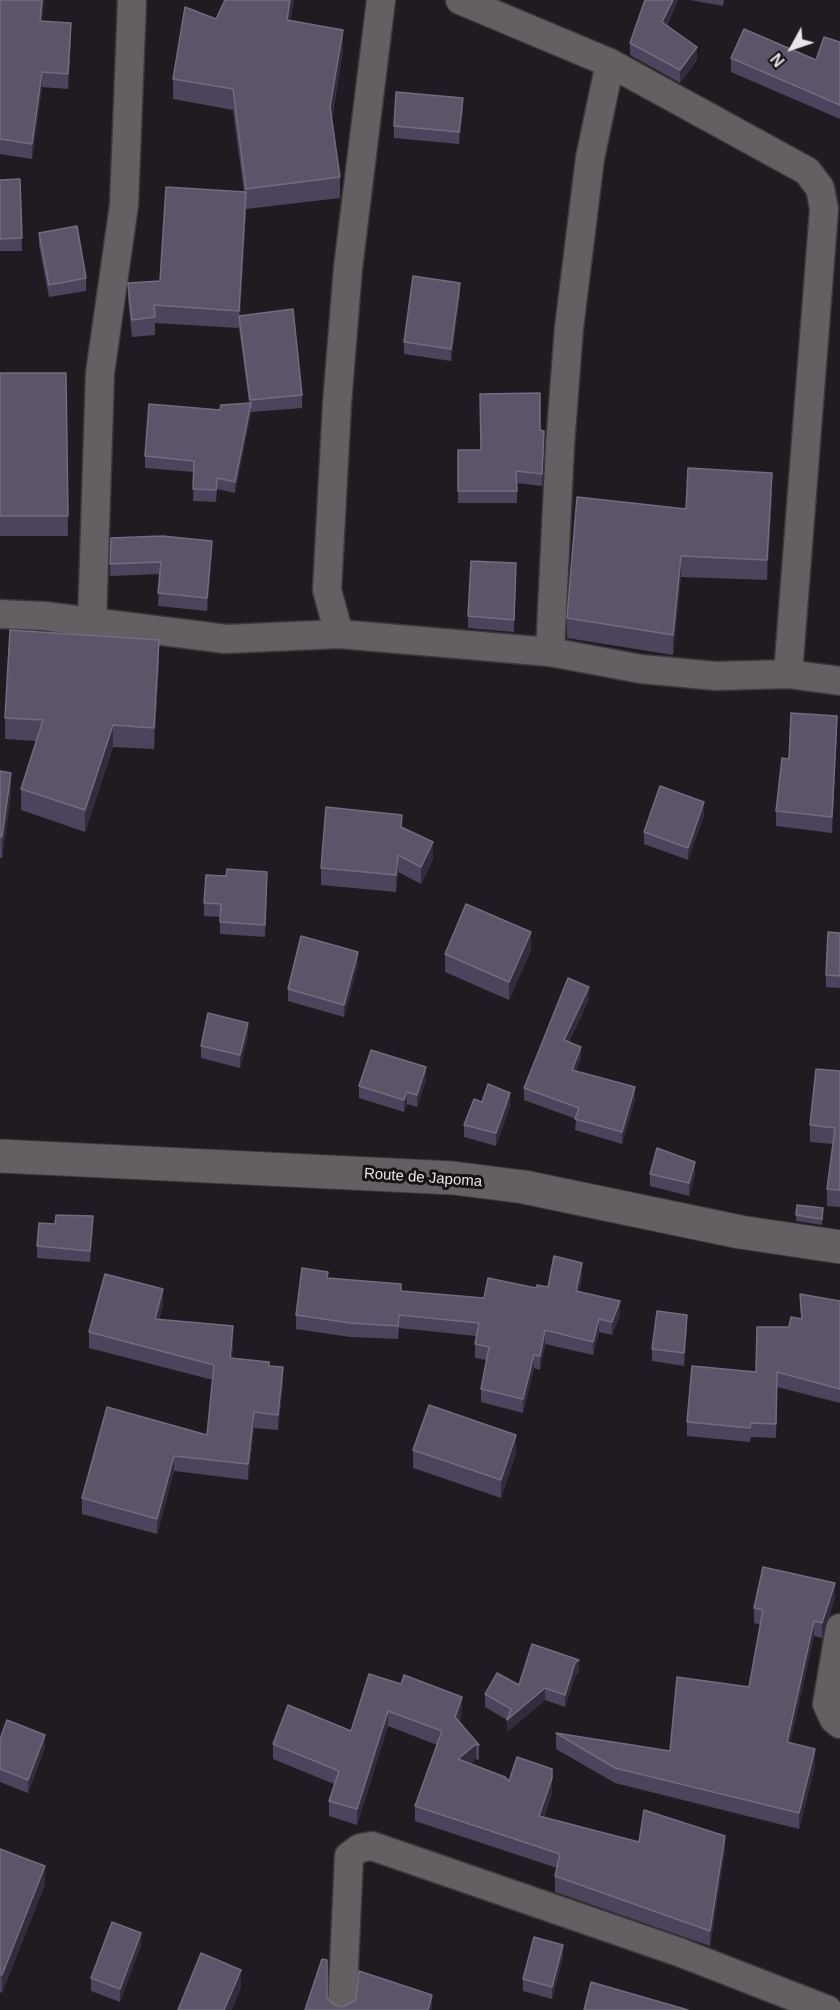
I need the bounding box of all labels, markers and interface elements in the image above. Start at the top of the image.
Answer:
north arrow [762,18,822,78]
text: N [768,50,788,70]
street label: Route de Japoma [363,1165,483,1191]

